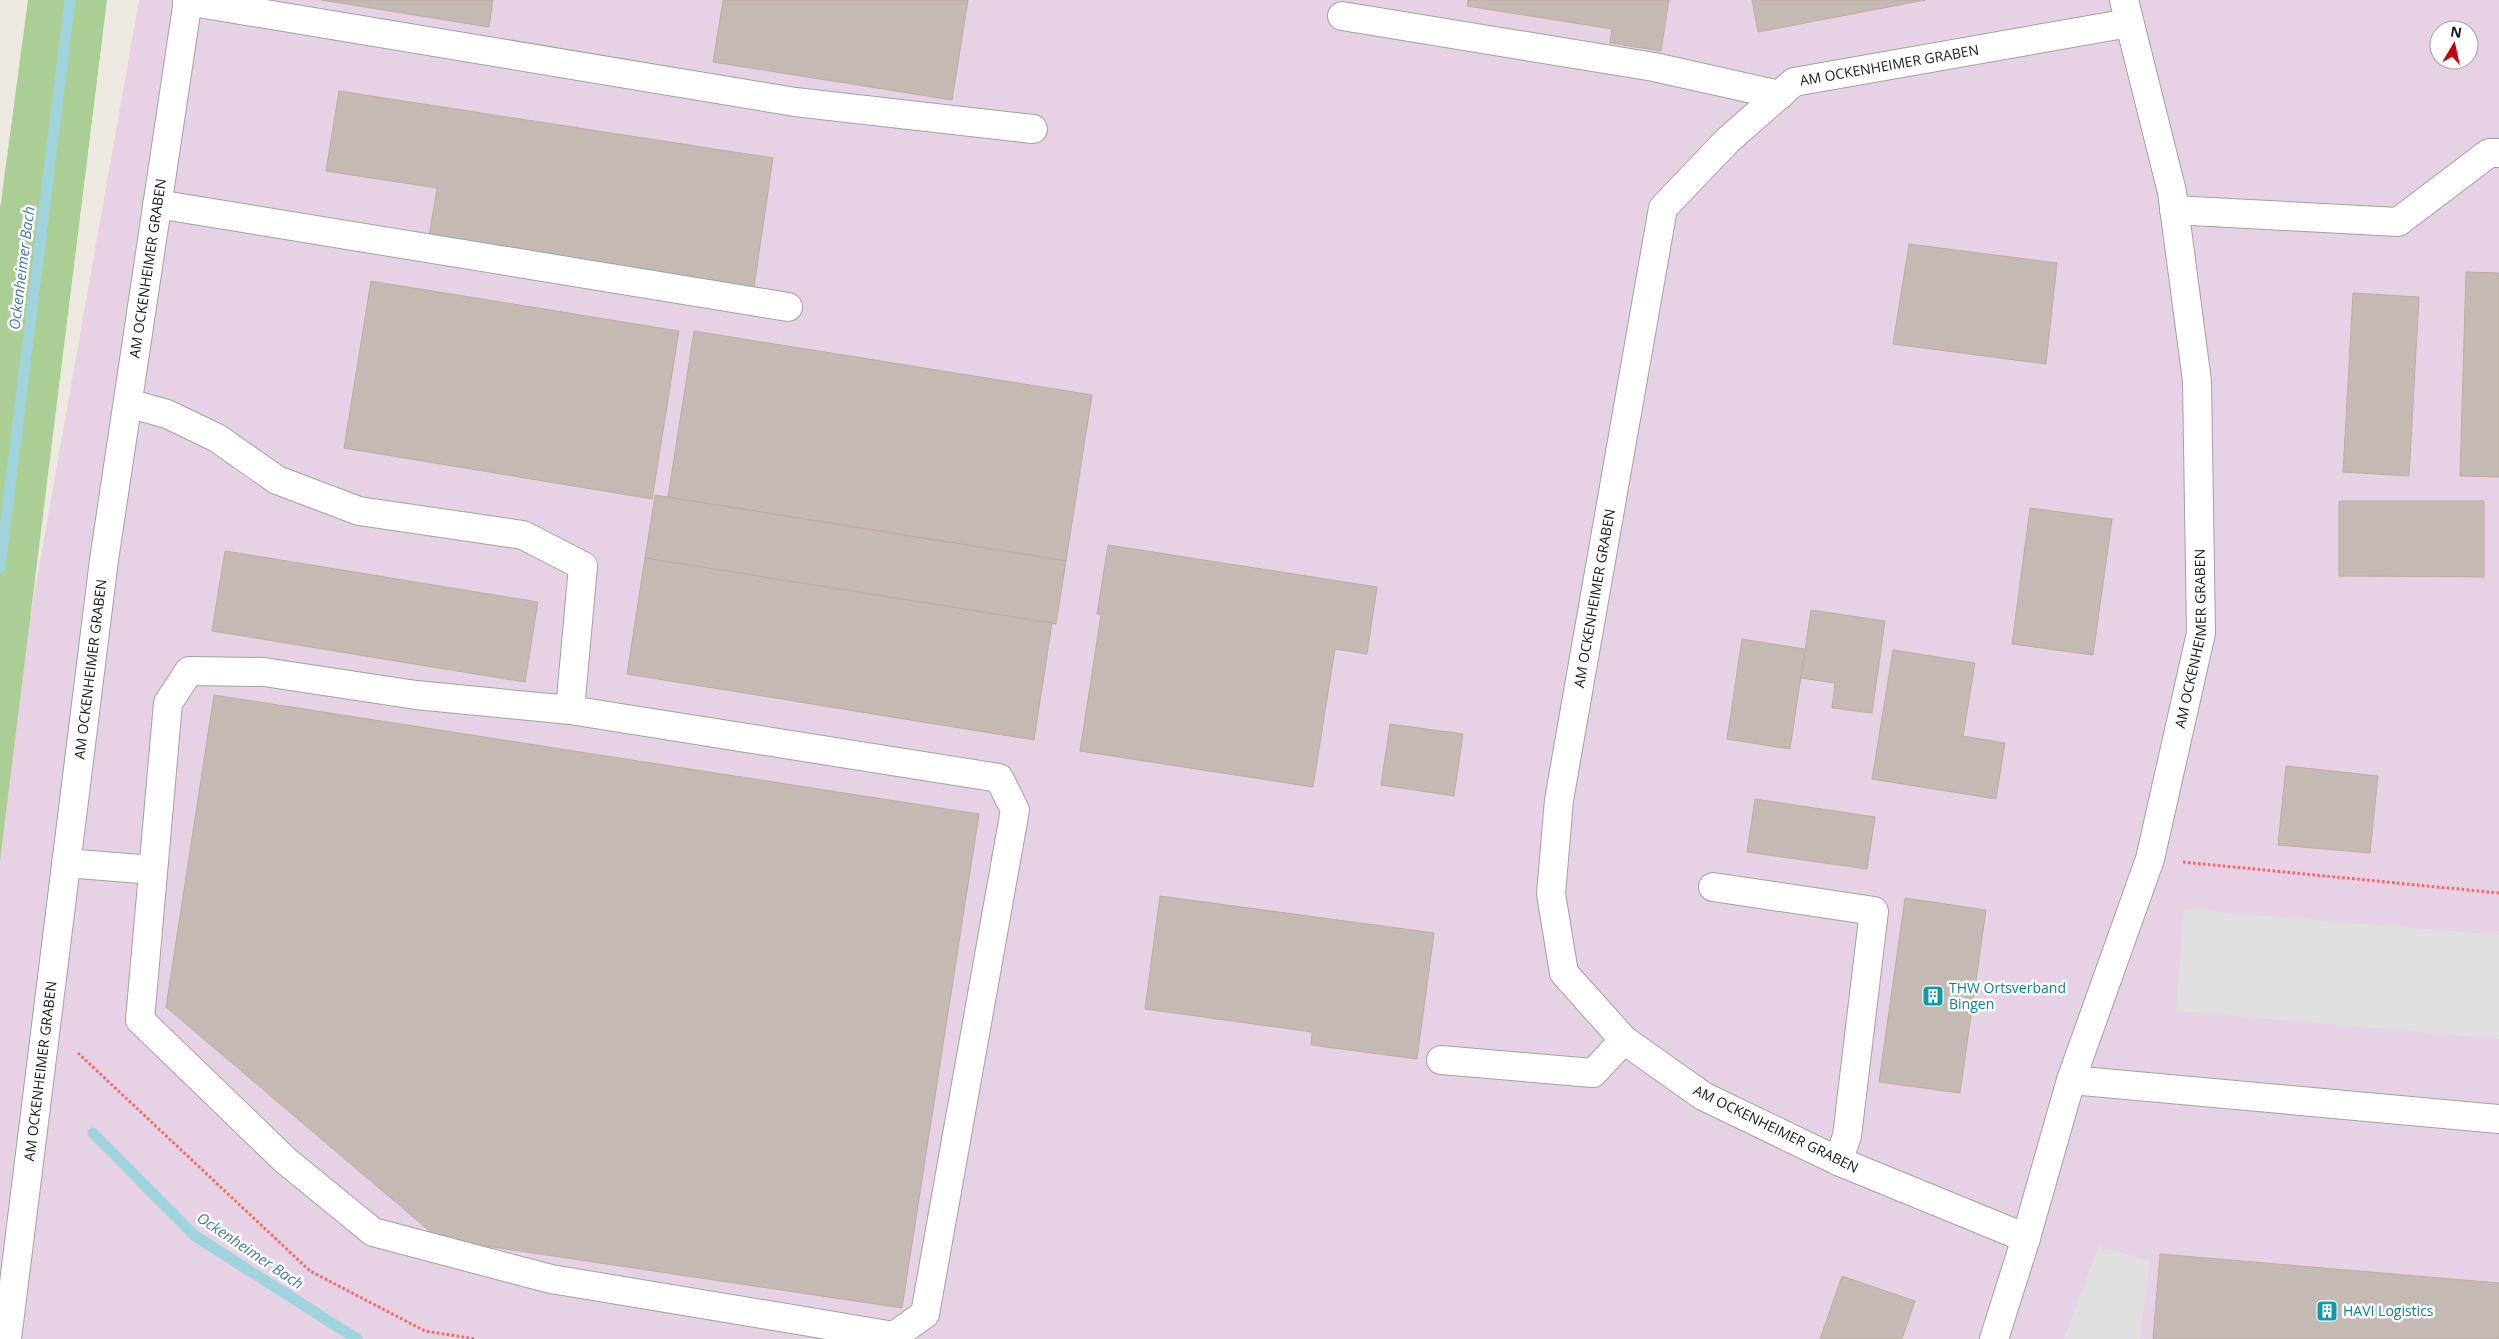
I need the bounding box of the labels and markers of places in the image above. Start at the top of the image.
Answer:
place label: THW Ortsverband Bingen [1949,978,2066,1013]
building icon: THW Ortsverband Bingen [1921,984,1945,1008]
building icon: HAVI Logistics [2315,1299,2339,1323]
place label: HAVI Logistics [2343,1301,2434,1320]

